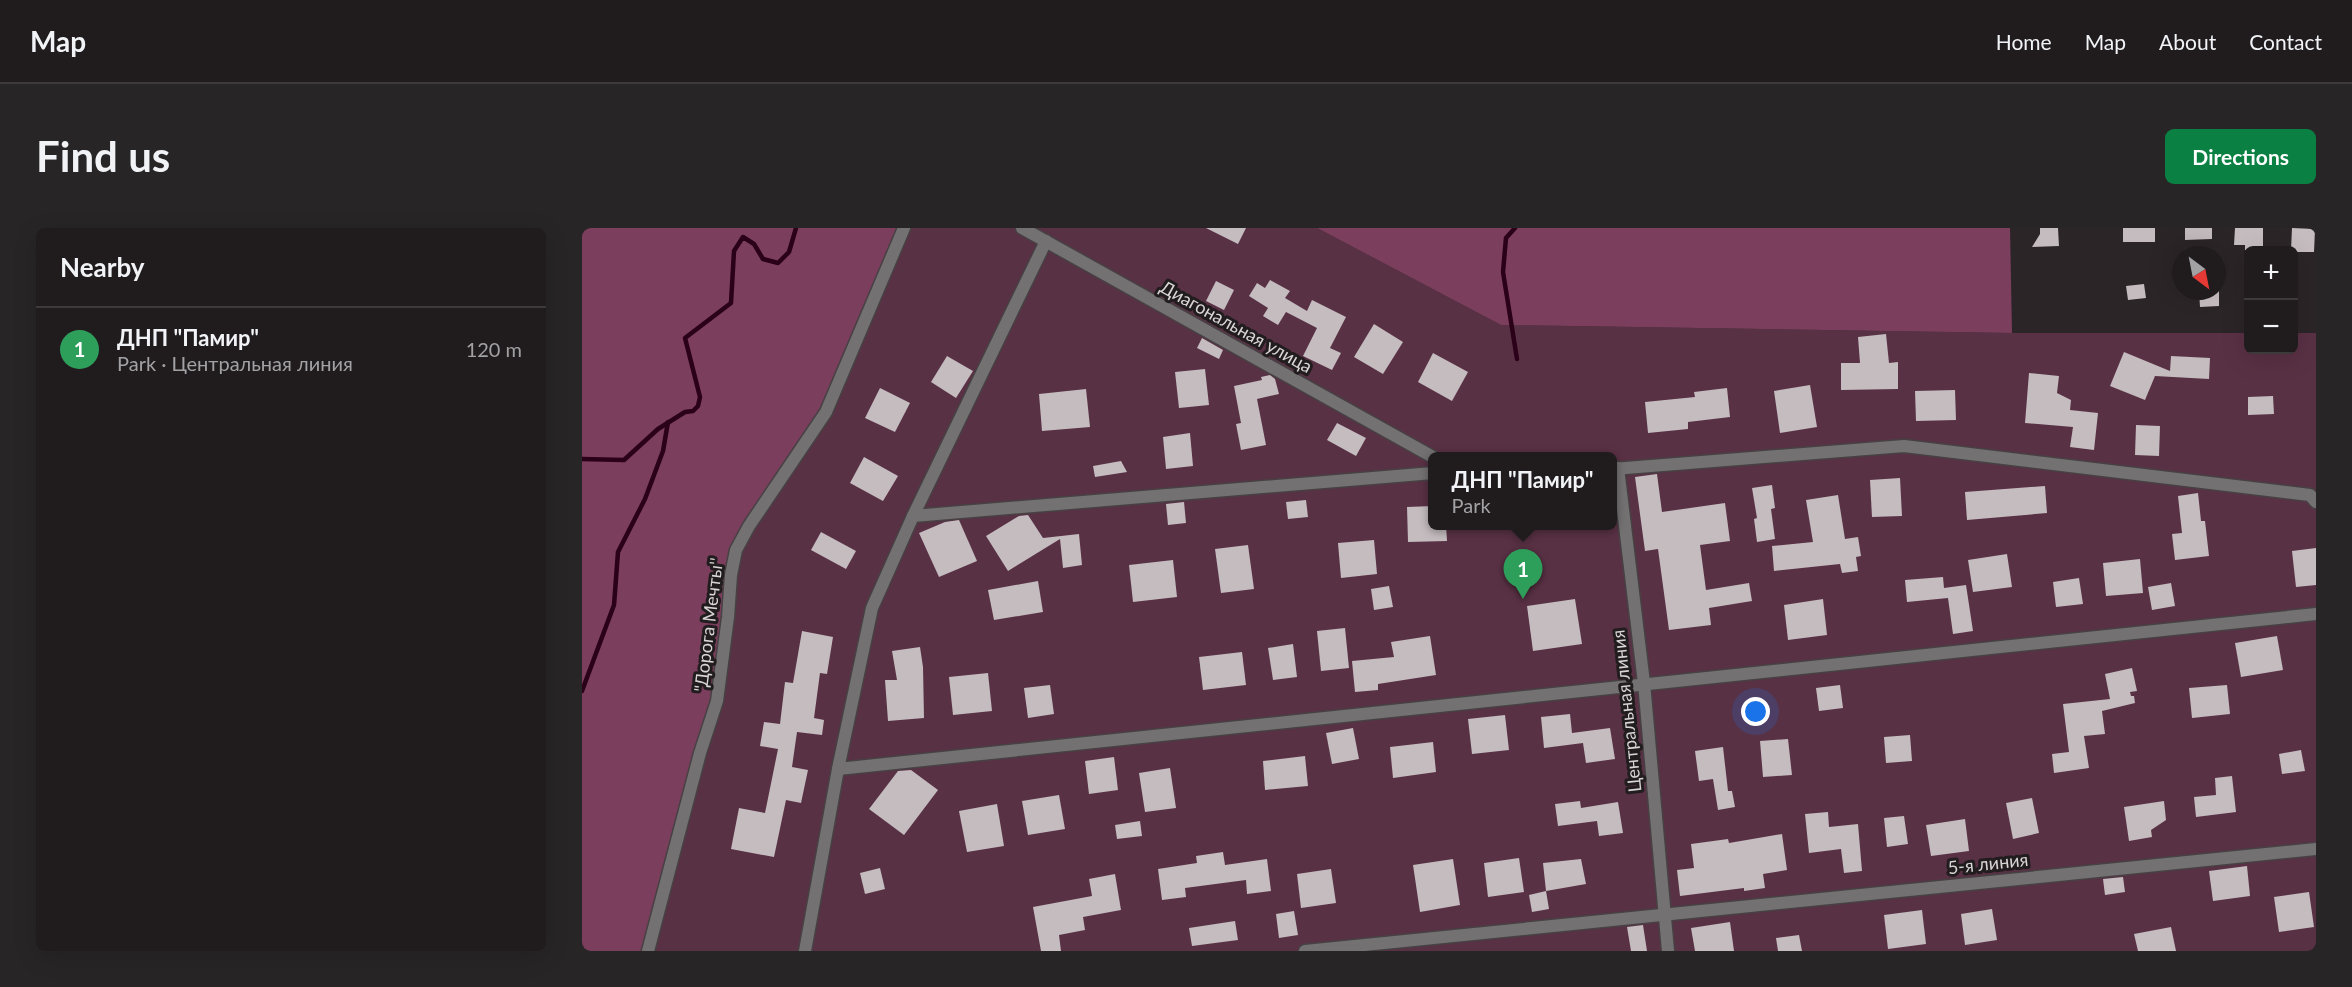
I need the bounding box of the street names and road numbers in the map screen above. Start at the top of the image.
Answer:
street label: Диагональная улица [1157,275,1316,377]
street label: "Дорога Мечты'' [689,556,727,693]
street label: Центральная линия [1607,629,1645,793]
street label: 5-я линия [1947,848,2029,878]

